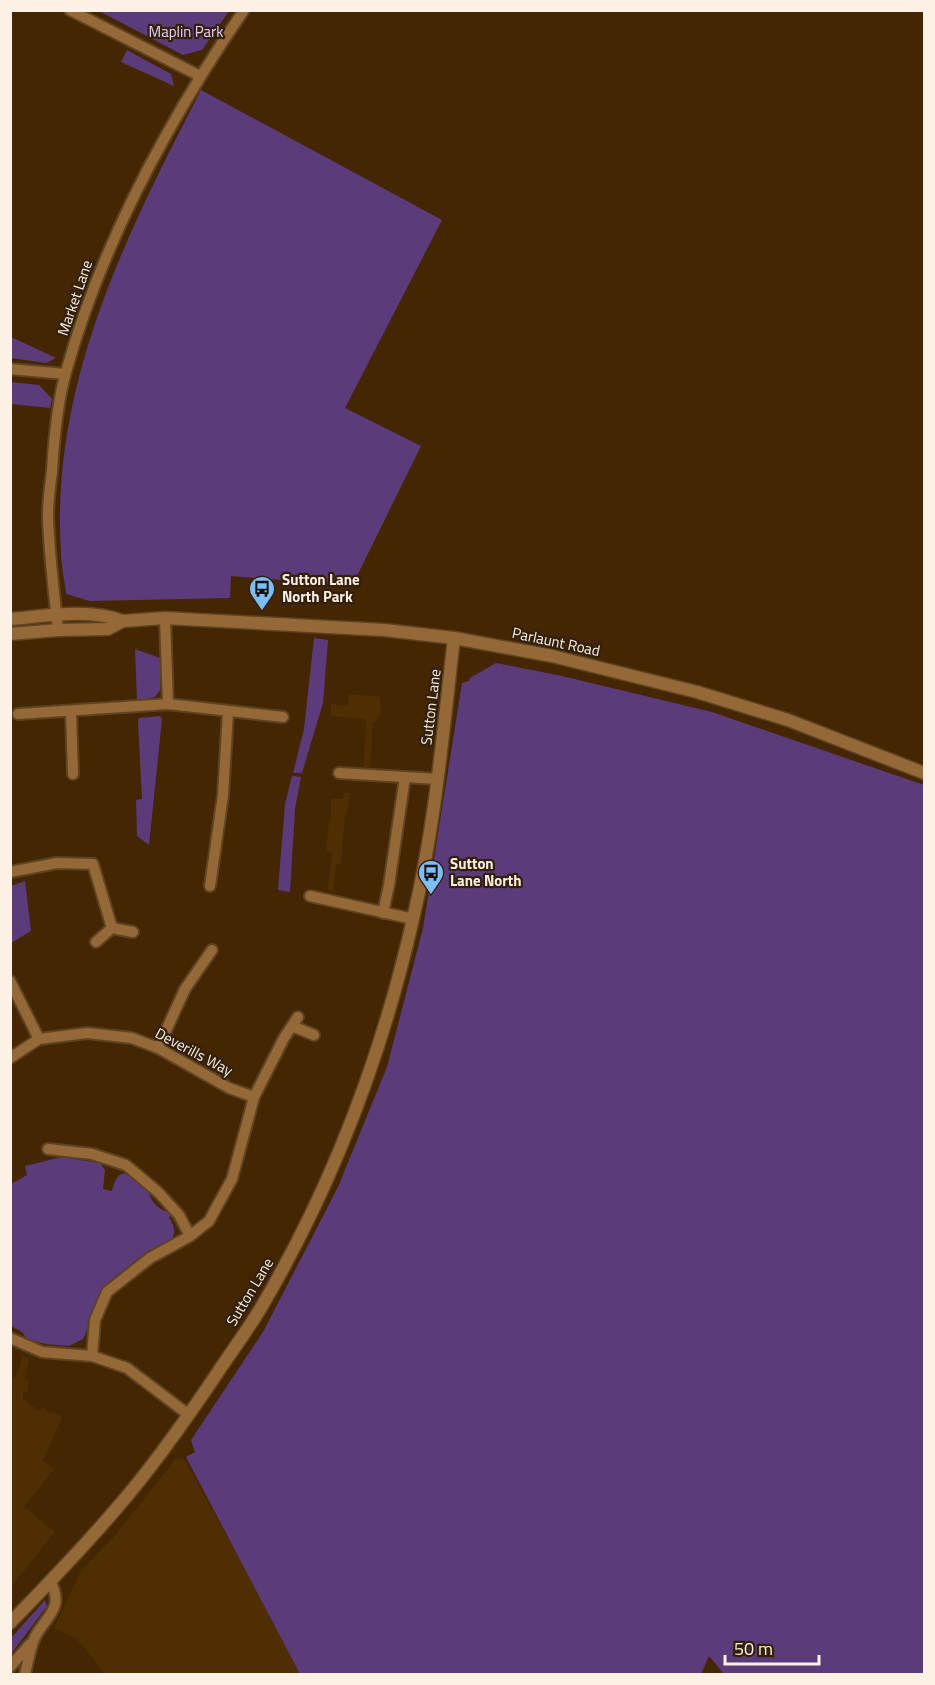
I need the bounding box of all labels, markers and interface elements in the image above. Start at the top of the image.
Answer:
park label: Maplin Park [149,20,223,43]
street label: Market Lane [51,257,98,339]
place label: Sutton Lane North Park [282,568,360,608]
bus stop icon: Sutton Lane North Park [247,574,277,612]
street label: Parlaunt Road [510,621,602,662]
street label: Sutton Lane [414,668,447,746]
place label: Sutton Lane North [450,852,522,892]
bus stop icon: Sutton Lane North [416,858,446,896]
street label: Deverills Way [151,1021,237,1082]
street label: Sutton Lane [220,1253,279,1330]
scale bar [725,1628,820,1666]
text: 50 m [734,1635,773,1662]

